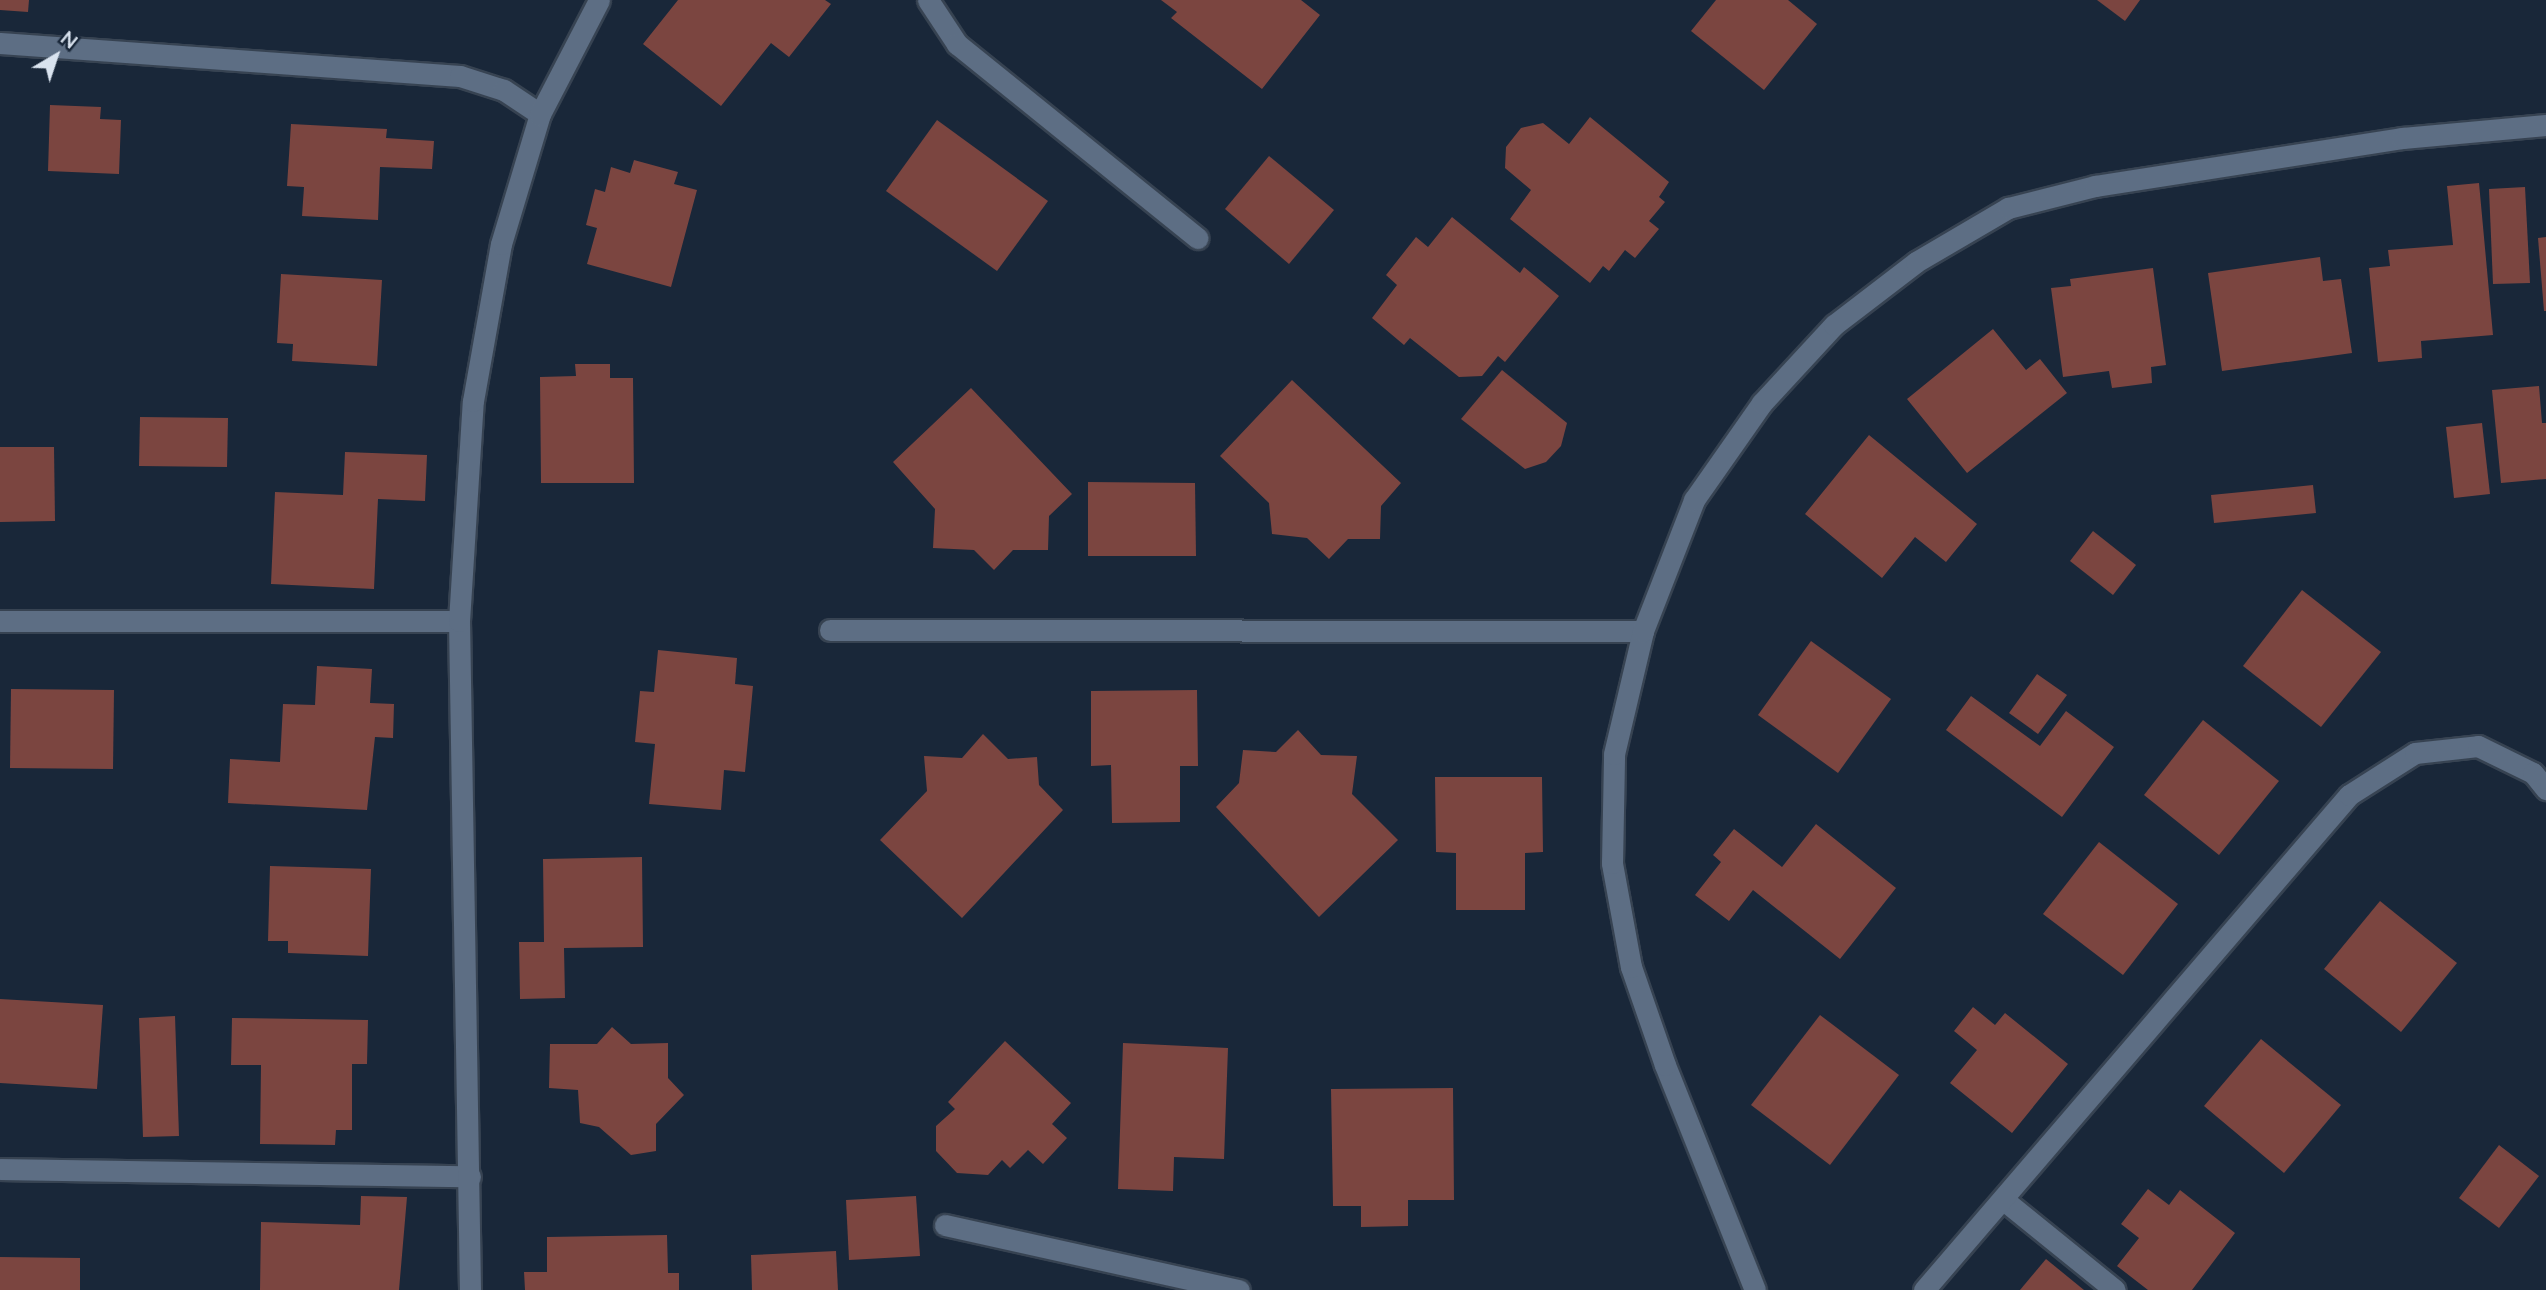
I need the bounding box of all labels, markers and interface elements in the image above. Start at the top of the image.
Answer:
north arrow [21,21,91,91]
text: N [57,26,82,53]

